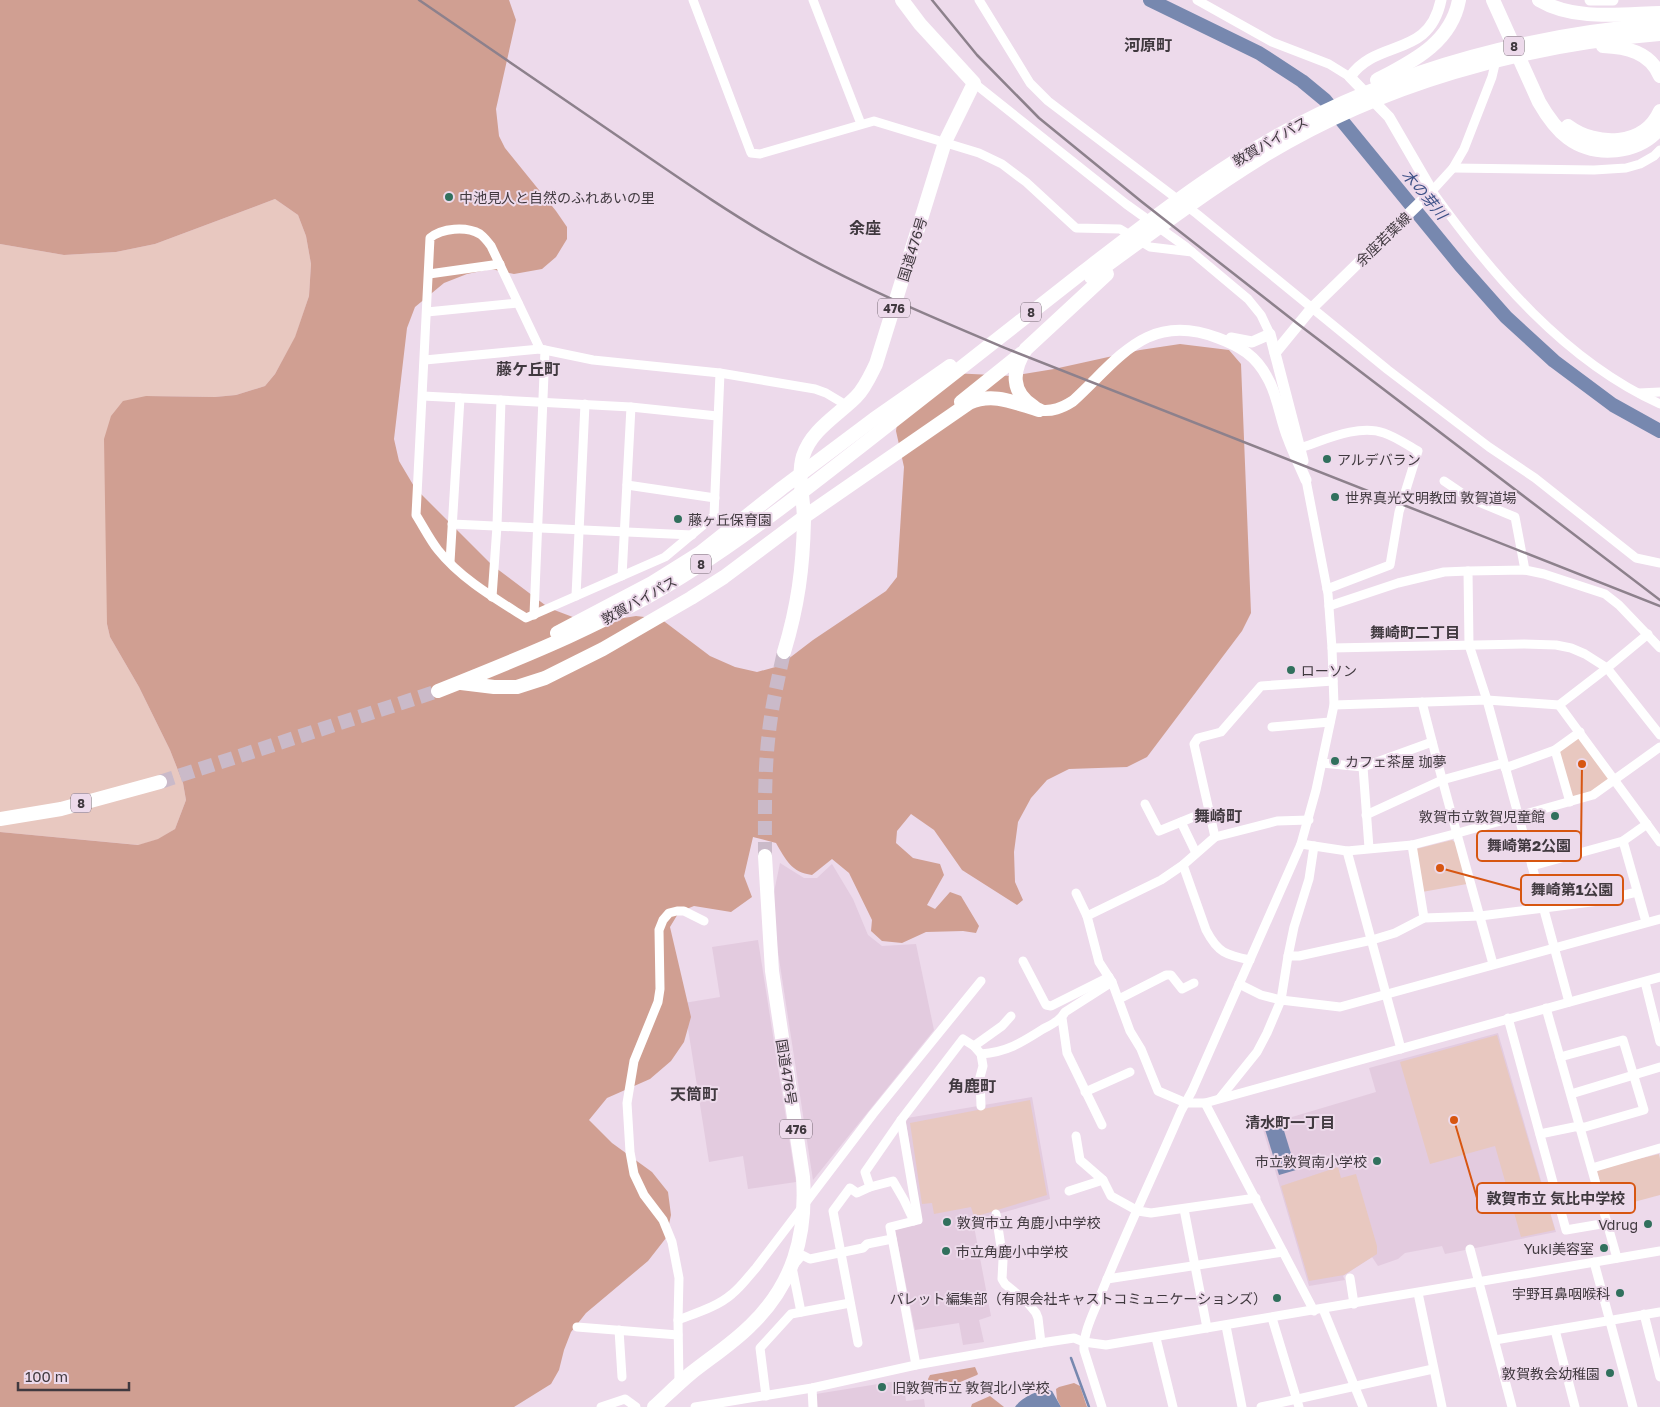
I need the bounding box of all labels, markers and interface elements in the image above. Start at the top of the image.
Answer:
district label: 河原町 [1124,35,1172,55]
road number: 8 [1504,36,1524,56]
street label: 敦賀バイパス [1229,113,1311,169]
water label: 木の芽川 [1399,165,1452,224]
place label: 中池見人と自然のふれあいの里 [459,189,655,206]
marker: 中池見人と自然のふれあいの里 [443,191,455,203]
street label: 余座若葉線 [1352,209,1414,269]
street label: 国道476号 [894,215,930,283]
district label: 余座 [849,218,881,238]
road number: 476 [878,298,910,318]
road number: 8 [1021,302,1041,322]
district label: 藤ケ丘町 [496,359,560,379]
place label: アルデバラン [1337,451,1421,468]
marker: アルデバラン [1321,453,1333,465]
place label: 世界真光文明教団 敦賀道場 [1345,489,1517,506]
marker: 世界真光文明教団 敦賀道場 [1329,491,1341,503]
place label: 藤ヶ丘保育園 [688,511,772,528]
marker: 藤ヶ丘保育園 [672,513,684,525]
road number: 8 [691,554,711,574]
street label: 敦賀バイパス [598,572,680,628]
district label: 舞崎町二丁目 [1370,623,1460,641]
place label: ローソン [1301,662,1357,679]
marker: ローソン [1285,664,1297,676]
place label: カフェ茶屋 珈夢 [1345,753,1447,770]
marker: カフェ茶屋 珈夢 [1329,755,1341,767]
road number: 8 [71,794,91,812]
district label: 舞崎町 [1194,806,1242,826]
place label: 敦賀市立敦賀児童館 [1419,808,1545,825]
marker: 敦賀市立敦賀児童館 [1549,810,1561,822]
callout: 舞崎第2公園 [1477,831,1581,861]
text: 舞崎第2公園 [1487,836,1571,854]
callout: 舞崎第1公園 [1521,875,1623,905]
text: 舞崎第1公園 [1531,880,1613,898]
street label: 国道476号 [773,1038,801,1106]
district label: 角鹿町 [948,1076,996,1096]
district label: 天筒町 [670,1084,718,1104]
district label: 清水町一丁目 [1245,1113,1335,1131]
road number: 476 [780,1120,812,1138]
place label: 市立敦賀南小学校 [1255,1153,1367,1170]
marker: 市立敦賀南小学校 [1371,1155,1383,1167]
callout: 敦賀市立 気比中学校 [1477,1183,1635,1213]
text: 敦賀市立 気比中学校 [1487,1189,1625,1207]
place label: 敦賀市立 角鹿小中学校 [957,1214,1101,1231]
marker: 敦賀市立 角鹿小中学校 [941,1216,953,1228]
place label: Vdrug [1598,1216,1638,1233]
marker: Vdrug [1642,1218,1654,1230]
place label: Yuki美容室 [1524,1240,1594,1257]
marker: Yuki美容室 [1598,1242,1610,1254]
place label: 市立角鹿小中学校 [956,1243,1068,1260]
marker: 市立角鹿小中学校 [940,1245,952,1257]
place label: 宇野耳鼻咽喉科 [1512,1285,1610,1302]
marker: 宇野耳鼻咽喉科 [1614,1287,1626,1299]
place label: パレット編集部（有限会社キャストコミュニケーションズ） [890,1290,1267,1307]
marker: パレット編集部（有限会社キャストコミュニケーションズ） [1271,1292,1283,1304]
scale bar [18,1360,129,1392]
place label: 敦賀教会幼稚園 [1502,1365,1600,1382]
text: 100 m [25,1367,68,1385]
marker: 敦賀教会幼稚園 [1604,1367,1616,1379]
place label: 旧敦賀市立 敦賀北小学校 [892,1379,1050,1396]
marker: 旧敦賀市立 敦賀北小学校 [876,1381,888,1393]

